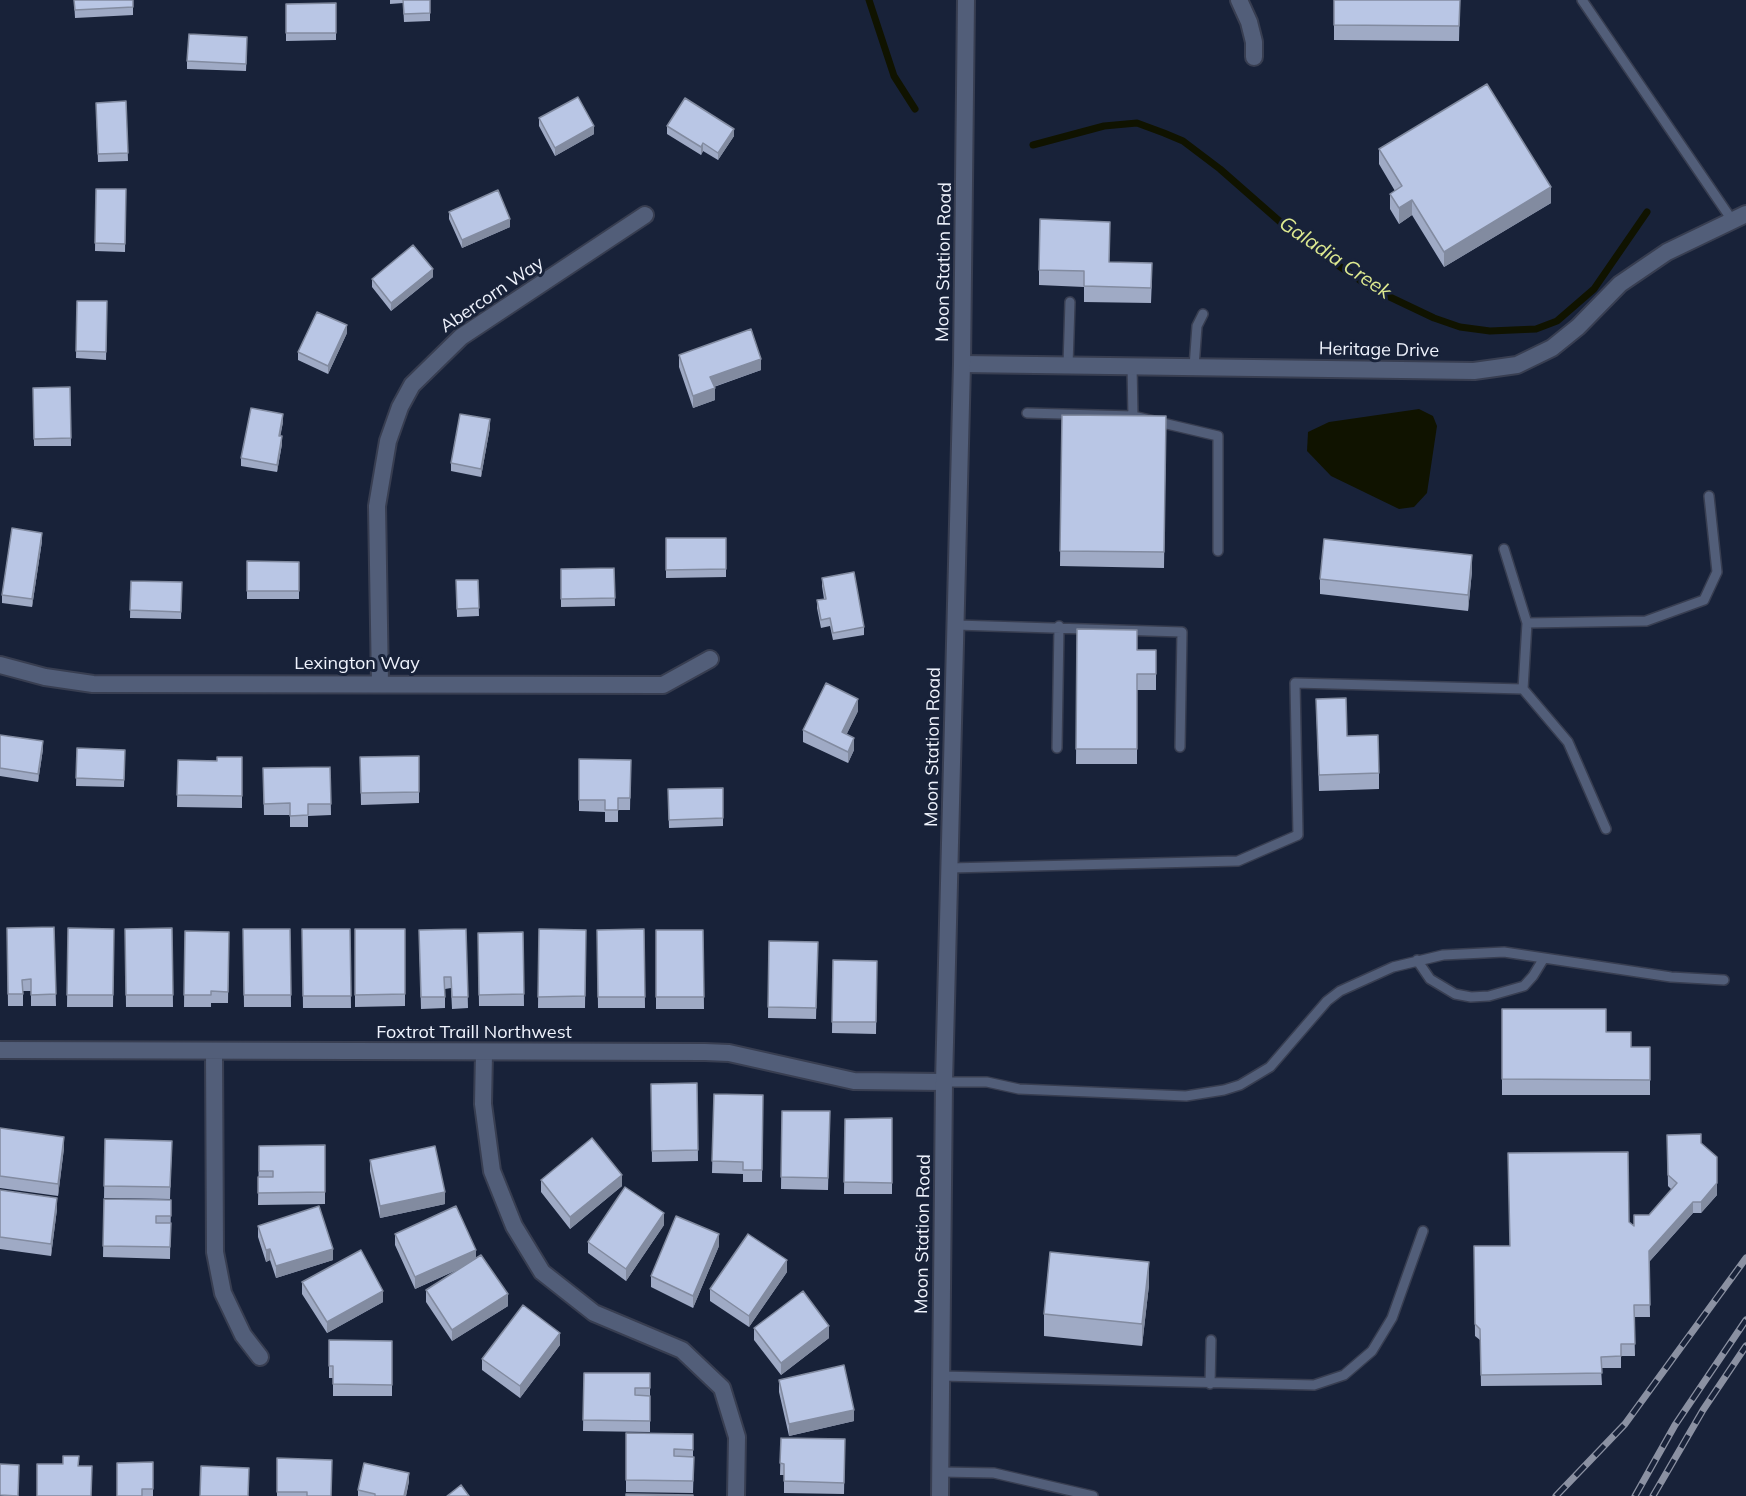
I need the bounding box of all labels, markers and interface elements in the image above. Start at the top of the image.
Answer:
street label: Moon Station Road [932,182,956,342]
water label: Galadia Creek [1274,212,1396,304]
street label: Abercorn Way [436,252,548,338]
street label: Heritage Drive [1319,338,1439,362]
street label: Lexington Way [294,653,420,675]
street label: Moon Station Road [921,667,945,827]
street label: Foxtrot Traill Northwest [376,1022,572,1044]
street label: Moon Station Road [911,1154,935,1314]

